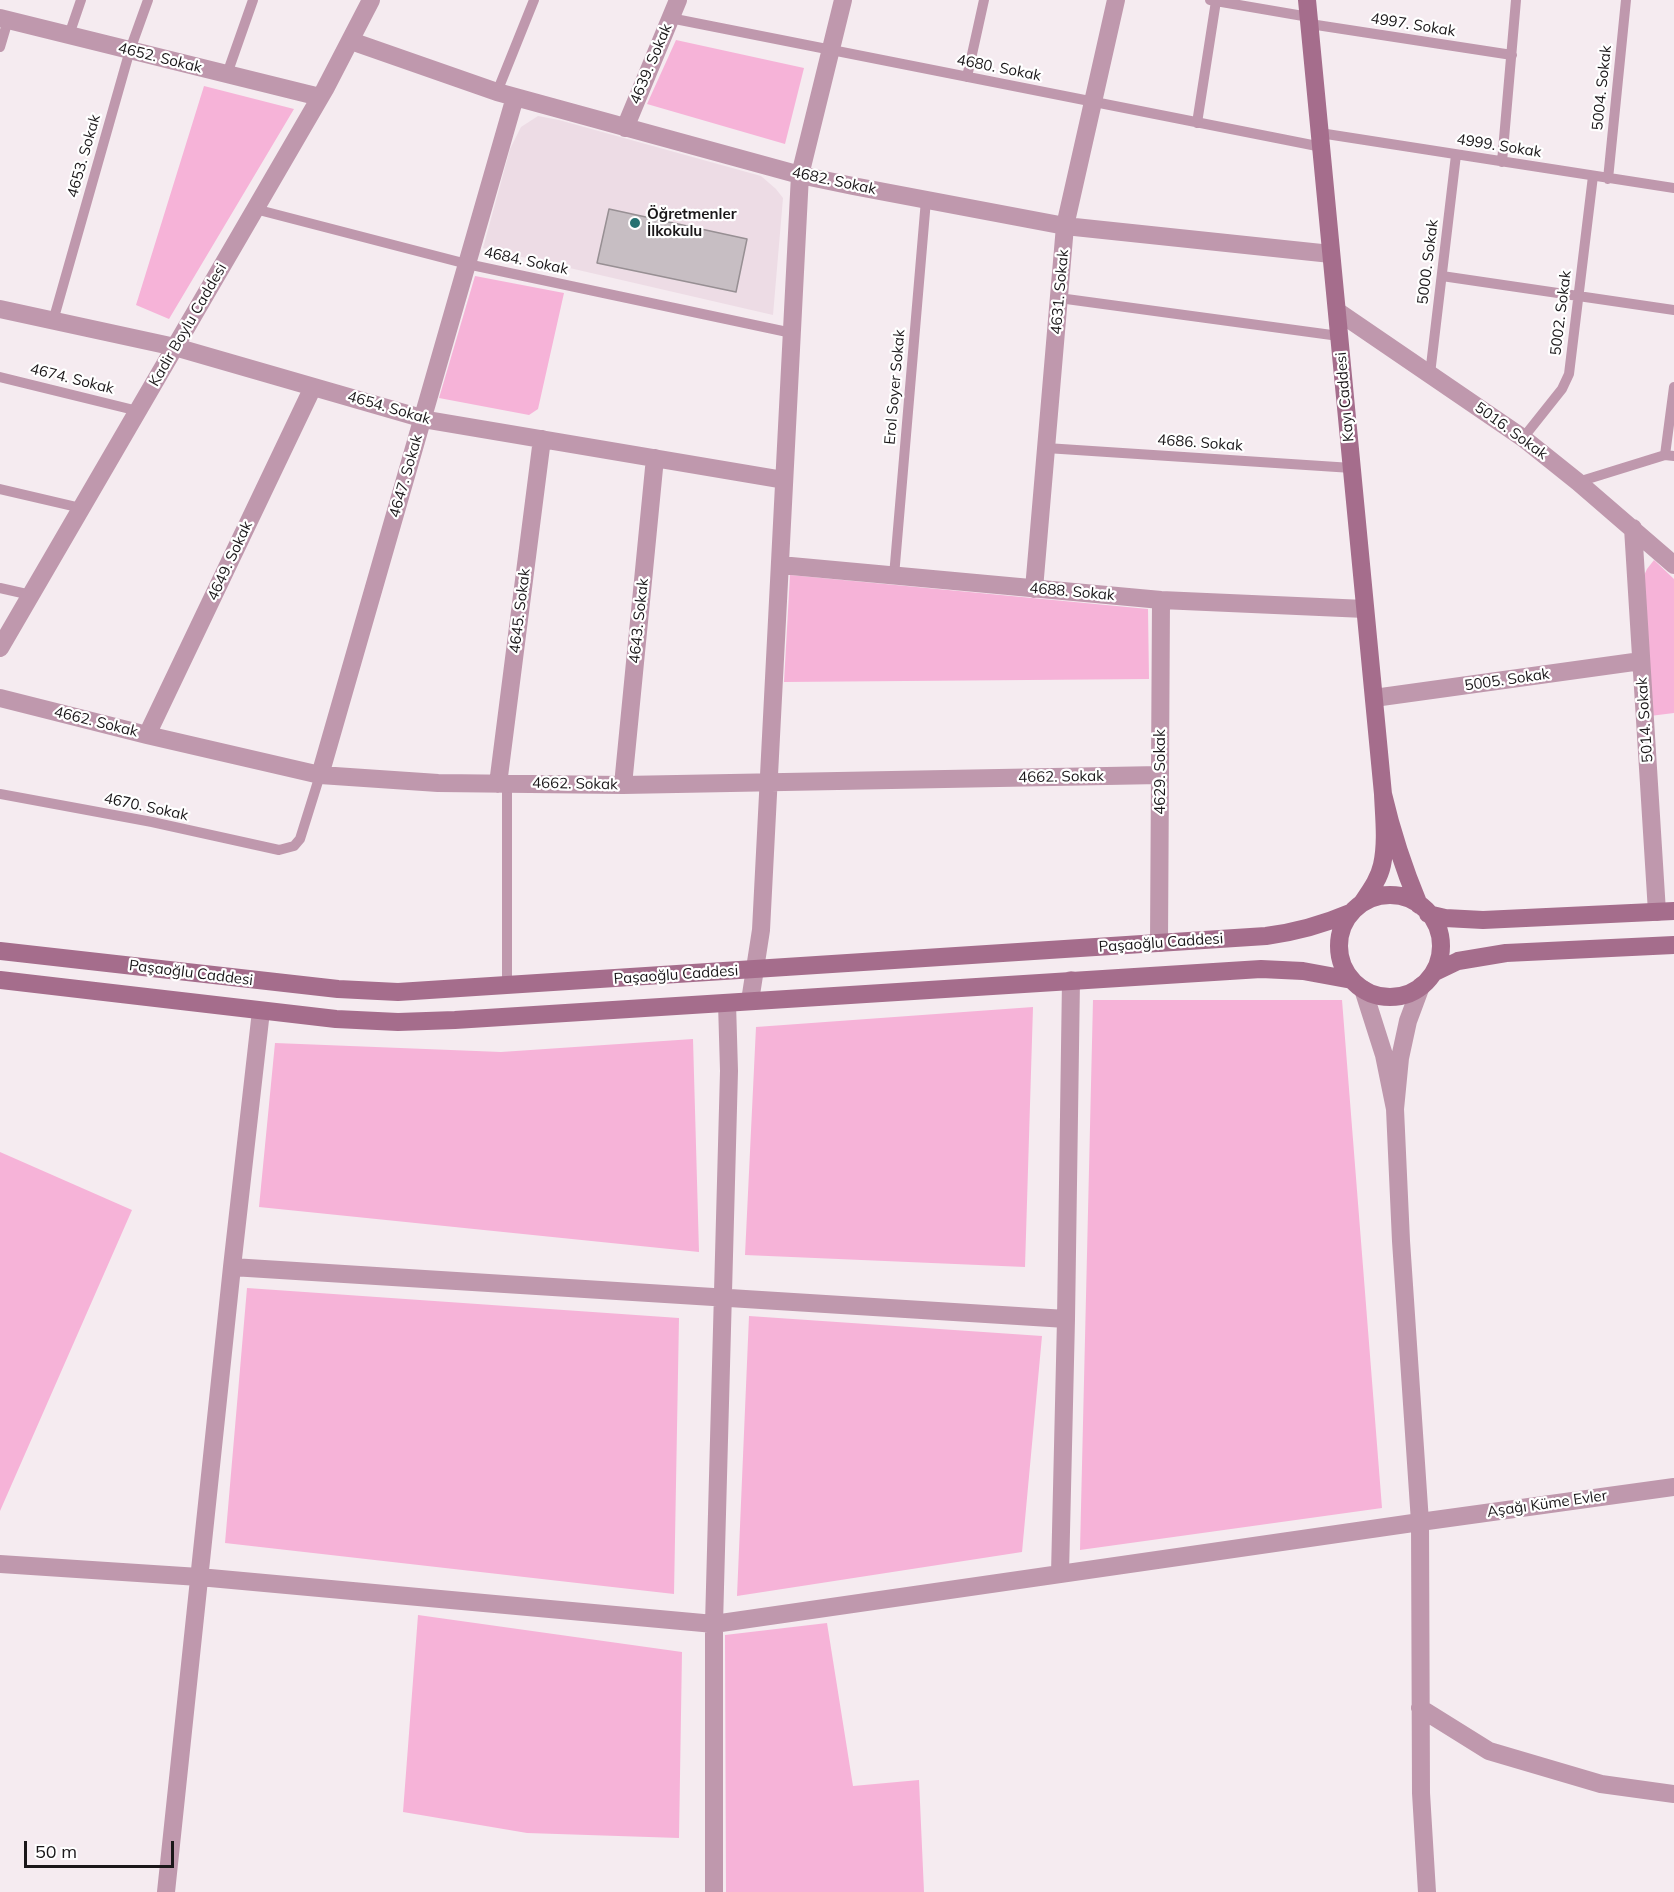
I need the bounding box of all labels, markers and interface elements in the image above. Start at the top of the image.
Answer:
street label: 4997. Sokak [1369,9,1457,41]
street label: 4639. Sokak [626,21,676,107]
street label: 4652. Sokak [116,39,204,77]
street label: 5004. Sokak [1589,44,1615,132]
street label: 4680. Sokak [955,51,1043,85]
street label: 4653. Sokak [64,112,104,200]
street label: 4999. Sokak [1455,130,1543,162]
street label: 4682. Sokak [790,163,878,199]
place label: Öğretmenler İlkokulu [647,205,737,240]
marker: Öğretmenler İlkokulu [628,216,642,230]
street label: 5000. Sokak [1414,218,1442,306]
street label: 4684. Sokak [482,243,570,279]
street label: 4631. Sokak [1047,249,1073,335]
street label: Kadir Boylu Caddesi [145,260,231,390]
street label: 5002. Sokak [1547,269,1575,357]
street label: Erol Soyer Sokak [881,329,909,445]
street label: Kayı Caddesi [1332,351,1358,443]
street label: 4674. Sokak [28,360,116,398]
street label: 4654. Sokak [345,388,433,428]
street label: 5016. Sokak [1471,399,1551,463]
street label: 4686. Sokak [1157,431,1243,455]
street label: 4647. Sokak [386,432,426,520]
street label: 4649. Sokak [204,518,256,604]
street label: 4645. Sokak [506,567,534,655]
street label: 4643. Sokak [626,577,652,665]
street label: 4688. Sokak [1029,579,1115,605]
street label: 5005. Sokak [1463,665,1551,695]
street label: 5014. Sokak [1633,677,1657,763]
street label: 4662. Sokak [52,703,140,741]
street label: 4629. Sokak [1151,729,1169,815]
street label: 4662. Sokak [1018,767,1104,787]
street label: 4662. Sokak [532,774,618,794]
street label: 4670. Sokak [102,789,190,825]
street label: Paşaoğlu Caddesi [1098,930,1224,956]
street label: Paşaoğlu Caddesi [128,956,254,990]
street label: Paşaoğlu Caddesi [613,962,739,988]
street label: Aşağı Küme Evler [1486,1487,1608,1521]
scale bar [27,1829,177,1867]
text: 50 m [35,1840,77,1863]

